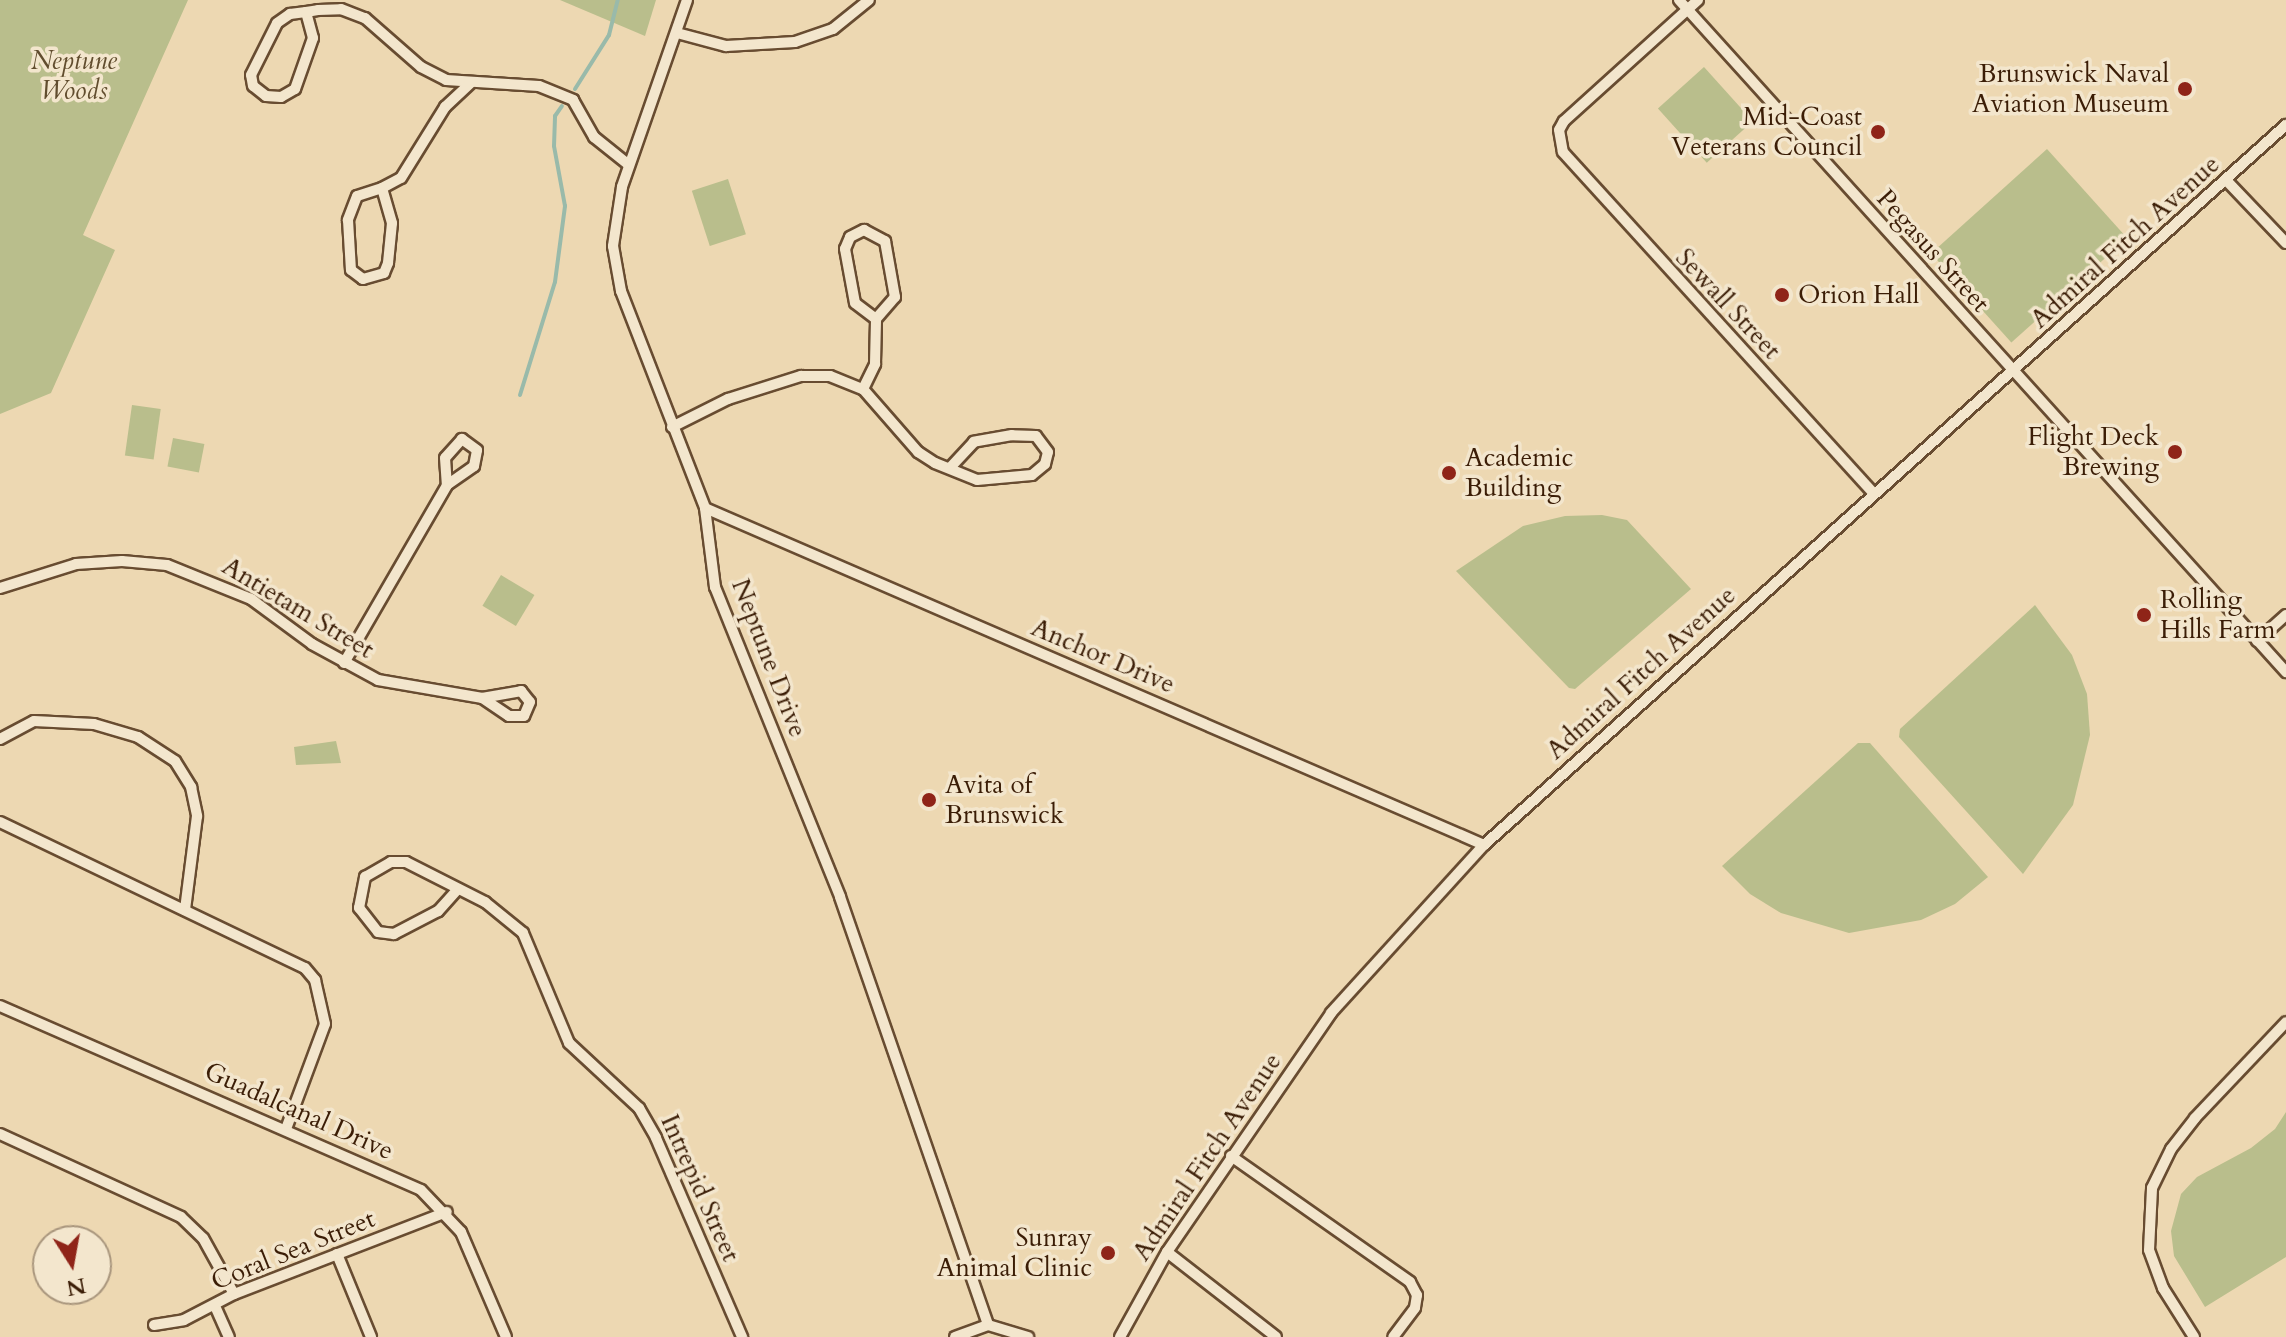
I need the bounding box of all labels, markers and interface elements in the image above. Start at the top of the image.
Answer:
park label: Neptune Woods [31,45,117,106]
place label: Brunswick Naval Aviation Museum [1972,58,2169,120]
marker: Brunswick Naval Aviation Museum [2176,80,2194,98]
place label: Mid-Coast Veterans Council [1671,101,1862,162]
marker: Mid-Coast Veterans Council [1869,123,1887,141]
street label: Admiral Fitch Avenue [2024,149,2226,335]
street label: Pegasus Street [1870,183,1996,319]
street label: Sewall Street [1669,242,1787,366]
place label: Orion Hall [1798,279,1919,311]
marker: Orion Hall [1773,286,1791,304]
place label: Flight Deck Brewing [2028,421,2159,482]
place label: Academic Building [1465,442,1573,504]
marker: Flight Deck Brewing [2166,443,2184,461]
marker: Academic Building [1440,464,1458,482]
street label: Antietam Street [216,550,380,666]
street label: Neptune Drive [725,575,813,741]
street label: Admiral Fitch Avenue [1540,580,1742,766]
place label: Rolling Hills Farm [2160,584,2275,646]
marker: Rolling Hills Farm [2135,606,2153,624]
street label: Anchor Drive [1027,612,1179,700]
place label: Avita of Brunswick [945,769,1064,830]
marker: Avita of Brunswick [920,791,938,809]
street label: Admiral Fitch Avenue [1126,1047,1288,1267]
street label: Guadalcanal Drive [200,1055,398,1167]
street label: Intrepid Street [654,1110,746,1266]
street label: Coral Sea Street [207,1203,379,1297]
place label: Sunray Animal Clinic [937,1222,1092,1284]
north arrow [32,1225,112,1305]
marker: Sunray Animal Clinic [1099,1244,1117,1262]
text: N [64,1270,88,1303]

